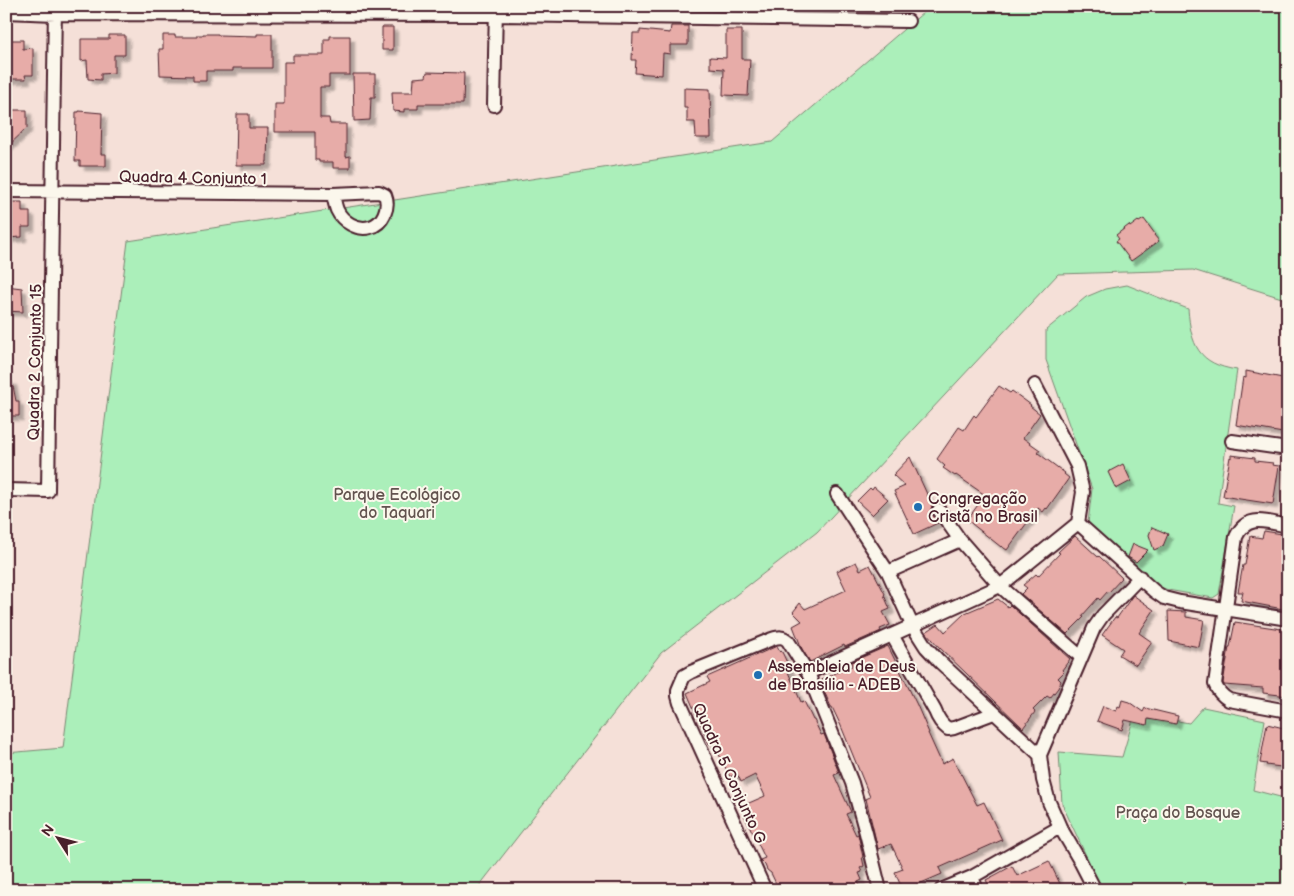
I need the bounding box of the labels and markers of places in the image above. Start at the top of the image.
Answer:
place label: Congregação Cristã no Brasil [928,490,1038,527]
marker: Congregação Cristã no Brasil [912,501,924,513]
place label: Assembleia de Deus de Brasília - ADEB [768,658,916,695]
marker: Assembleia de Deus de Brasília - ADEB [752,669,764,681]

